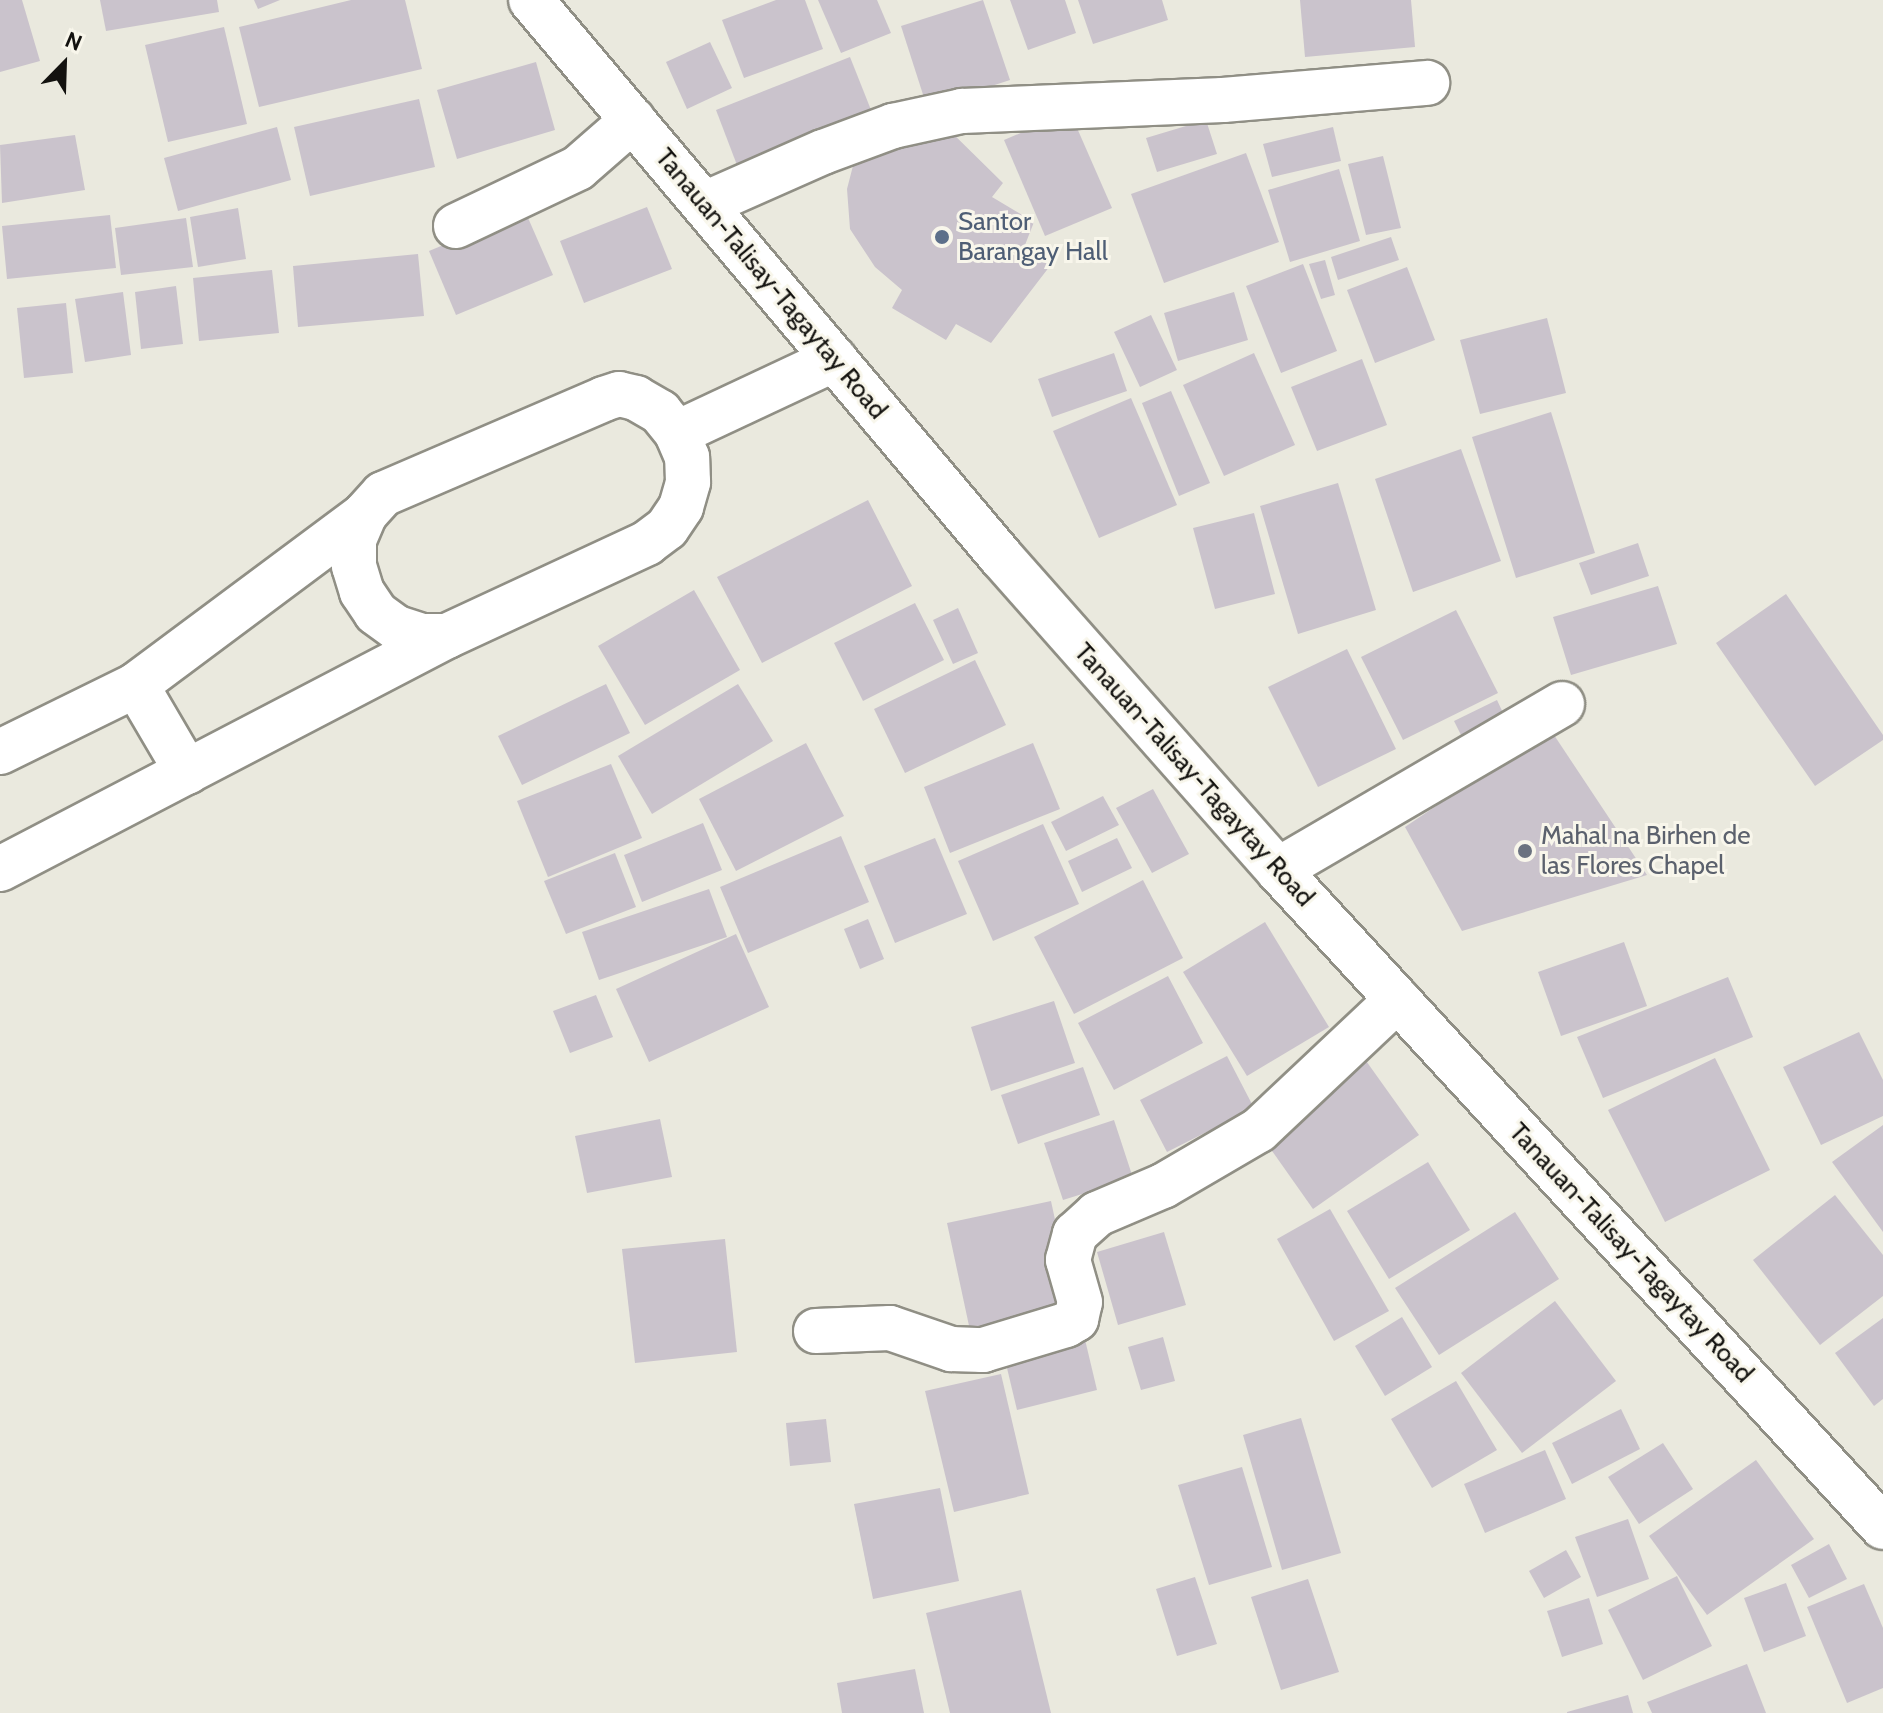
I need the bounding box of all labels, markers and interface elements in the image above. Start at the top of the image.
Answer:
north arrow [24,24,104,104]
text: N [61,26,86,57]
street label: Tanauan-Talisay-Tagaytay Road [649,142,893,426]
place label: Santor Barangay Hall [958,206,1108,268]
marker: Santor Barangay Hall [933,228,951,246]
street label: Tanauan-Talisay-Tagaytay Road [1067,637,1321,913]
place label: Mahal na Birhen de las Flores Chapel [1541,820,1750,882]
marker: Mahal na Birhen de las Flores Chapel [1516,842,1534,860]
street label: Tanauan-Talisay-Tagaytay Road [1502,1117,1760,1389]

